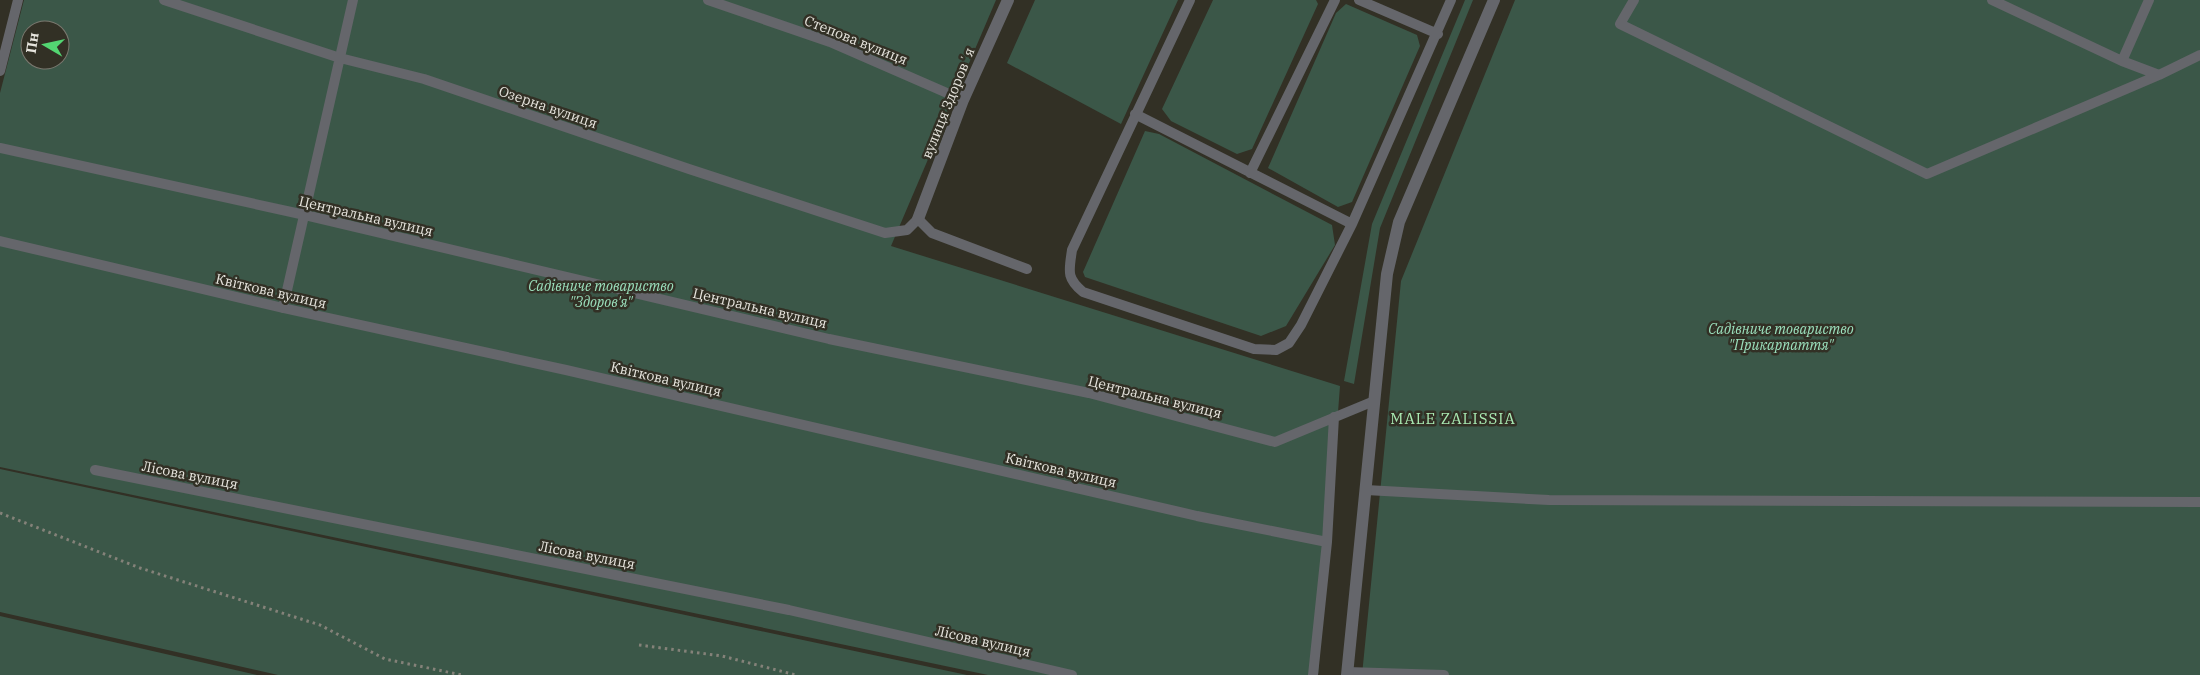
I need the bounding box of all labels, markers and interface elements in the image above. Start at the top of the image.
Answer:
street label: Степова вулиця [802,11,910,69]
north arrow [20,20,70,70]
text: Пн [22,31,43,55]
street label: вулиця Здоровʼя [917,45,979,161]
street label: Озерна вулиця [496,82,600,132]
street label: Центральна вулиця [297,192,435,240]
street label: Квіткова вулиця [214,269,328,313]
park label: Садівниче товариство "Здоров'я" [528,277,674,311]
street label: Центральна вулиця [691,284,829,332]
park label: Садівниче товариство "Прикарпаття" [1708,320,1854,354]
street label: Квіткова вулиця [609,357,723,401]
street label: Центральна вулиця [1086,372,1224,422]
district label: MALE ZALISSIA [1390,409,1516,428]
street label: Квіткова вулиця [1004,448,1118,492]
street label: Лісова вулиця [140,457,240,493]
street label: Лісова вулиця [537,537,637,573]
street label: Лісова вулиця [934,621,1032,661]

